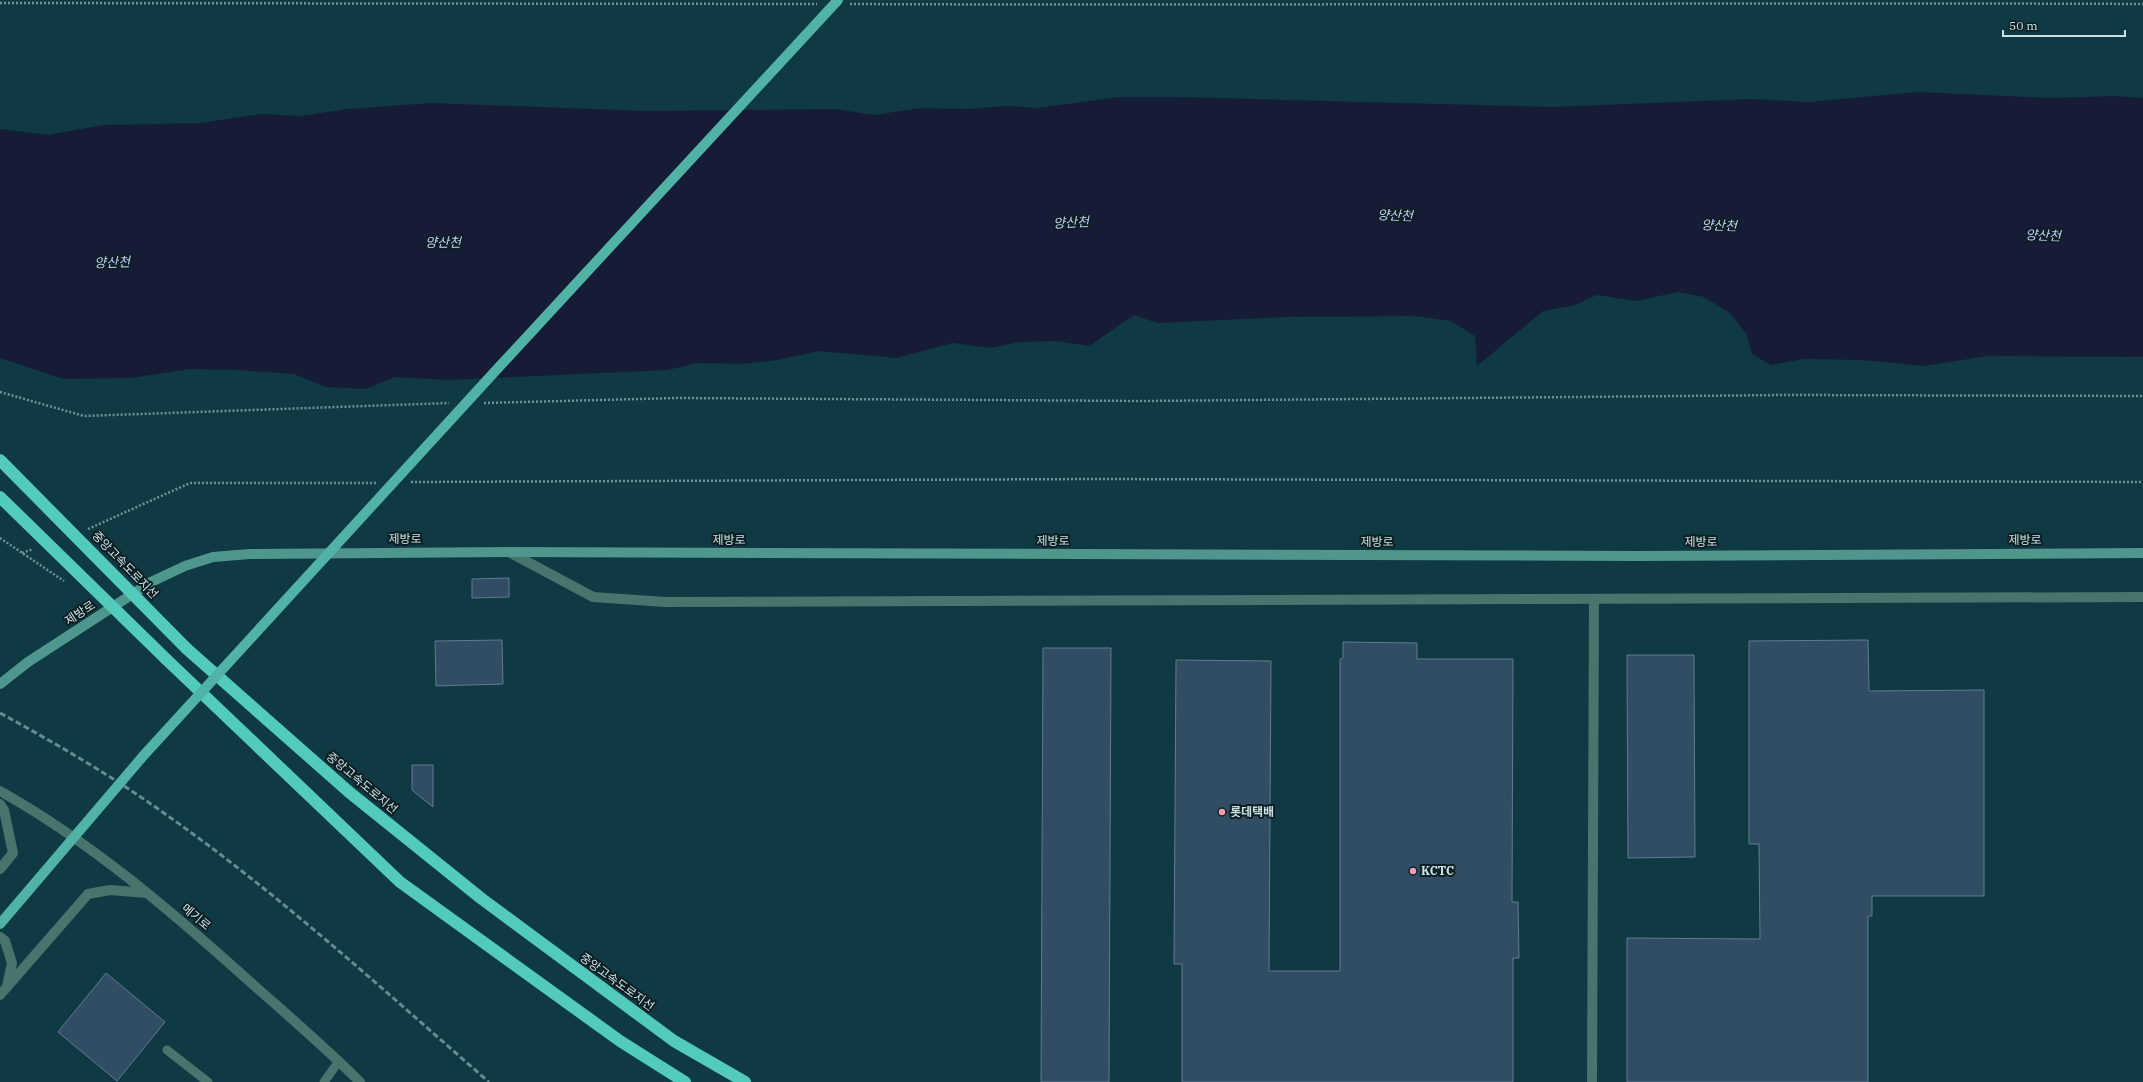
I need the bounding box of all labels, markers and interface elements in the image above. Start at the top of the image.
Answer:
scale bar [2003,12,2125,38]
text: 50 m [2009,18,2038,33]
water label: 양산천 [1377,206,1414,225]
water label: 양산천 [1053,213,1090,232]
water label: 양산천 [1701,216,1738,235]
water label: 양산천 [2025,226,2062,245]
water label: 양산천 [425,234,462,251]
water label: 양산천 [94,253,131,272]
street label: 중앙고속도로지선 [89,528,161,602]
street label: 제방로 [388,531,422,546]
street label: 제방로 [712,532,746,547]
street label: 제방로 [2008,532,2042,547]
street label: 제방로 [1036,533,1070,548]
street label: 제방로 [1360,534,1394,549]
street label: 제방로 [1684,534,1718,549]
street label: 제방로 [62,597,98,628]
street label: 중앙고속도로지선 [324,748,401,817]
place label: 롯데택배 [1230,804,1274,819]
marker: 롯데택배 [1217,807,1227,817]
place label: KCTC [1421,863,1454,878]
marker: KCTC [1408,866,1418,876]
street label: 메기로 [179,900,214,933]
street label: 중앙고속도로지선 [577,950,657,1014]

